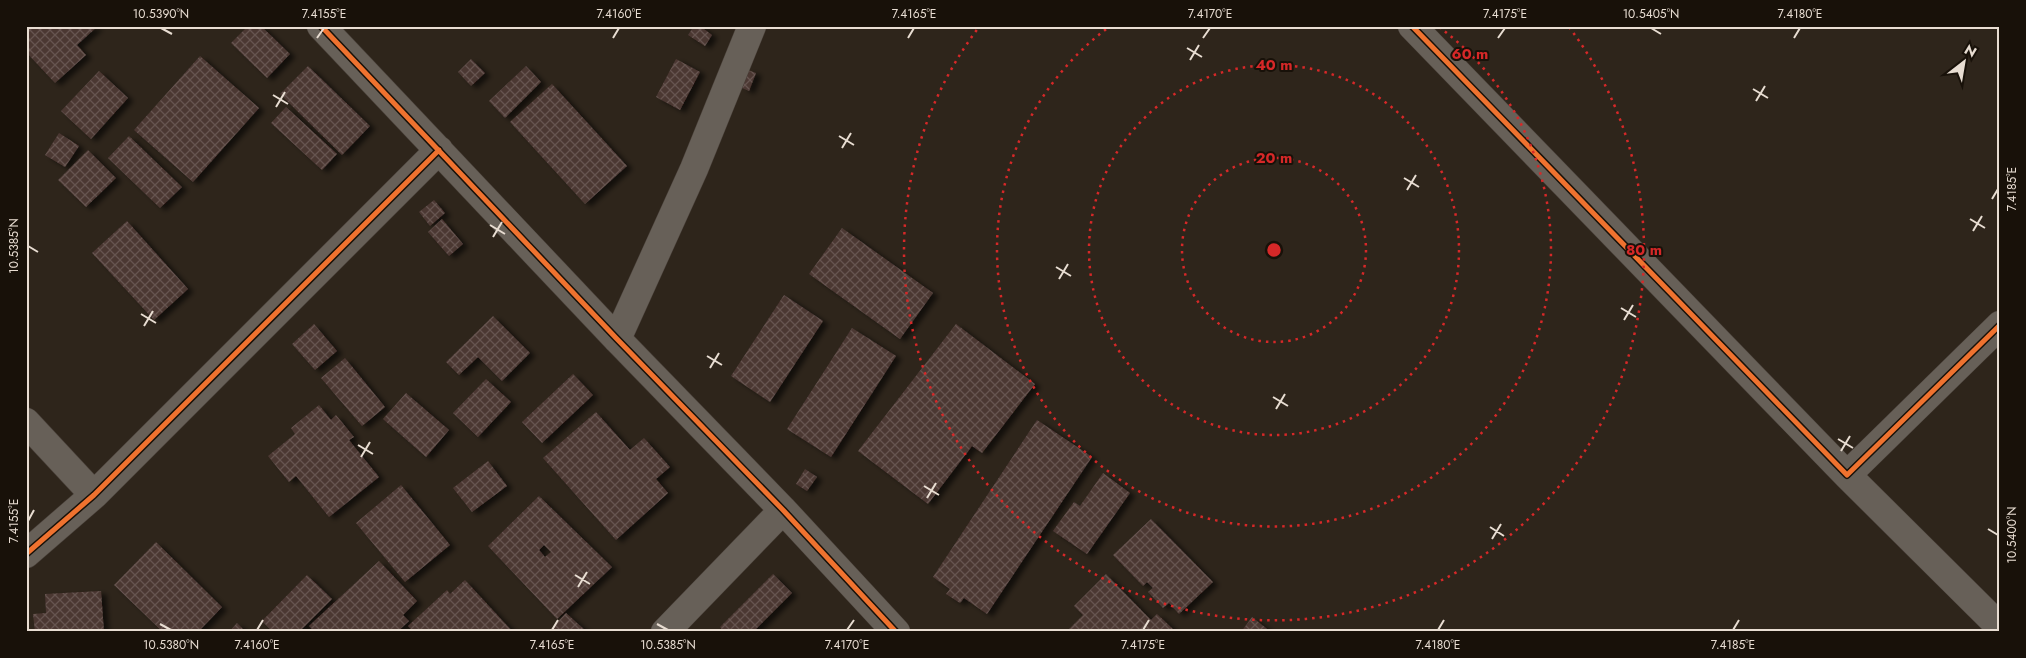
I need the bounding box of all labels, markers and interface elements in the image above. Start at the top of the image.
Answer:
text: 10.5390°N [133,5,189,23]
text: 7.4155°E [302,5,346,23]
text: 7.4160°E [596,5,642,23]
text: 7.4165°E [892,5,936,23]
text: 7.4170°E [1188,5,1232,23]
text: 7.4175°E [1483,5,1527,23]
text: 10.5405°N [1623,5,1679,23]
text: 7.4180°E [1778,5,1822,23]
north arrow [1938,38,1988,88]
text: N [1961,39,1981,62]
text: 60 m [1452,43,1488,65]
text: 40 m [1255,54,1293,76]
text: 20 m [1256,147,1292,169]
text: 7.4185°E [2003,167,2021,211]
text: 10.5385°N [5,218,23,274]
text: 80 m [1626,239,1662,261]
centre of rings [1265,241,1283,259]
text: 7.4155°E [5,499,23,543]
text: 10.5400°N [2003,506,2021,564]
text: 10.5380°N [143,636,199,654]
text: 7.4160°E [234,636,280,654]
text: 7.4165°E [530,636,574,654]
text: 10.5385°N [640,636,696,654]
text: 7.4170°E [825,636,869,654]
text: 7.4175°E [1121,636,1165,654]
text: 7.4180°E [1416,636,1460,654]
text: 7.4185°E [1711,636,1755,654]

